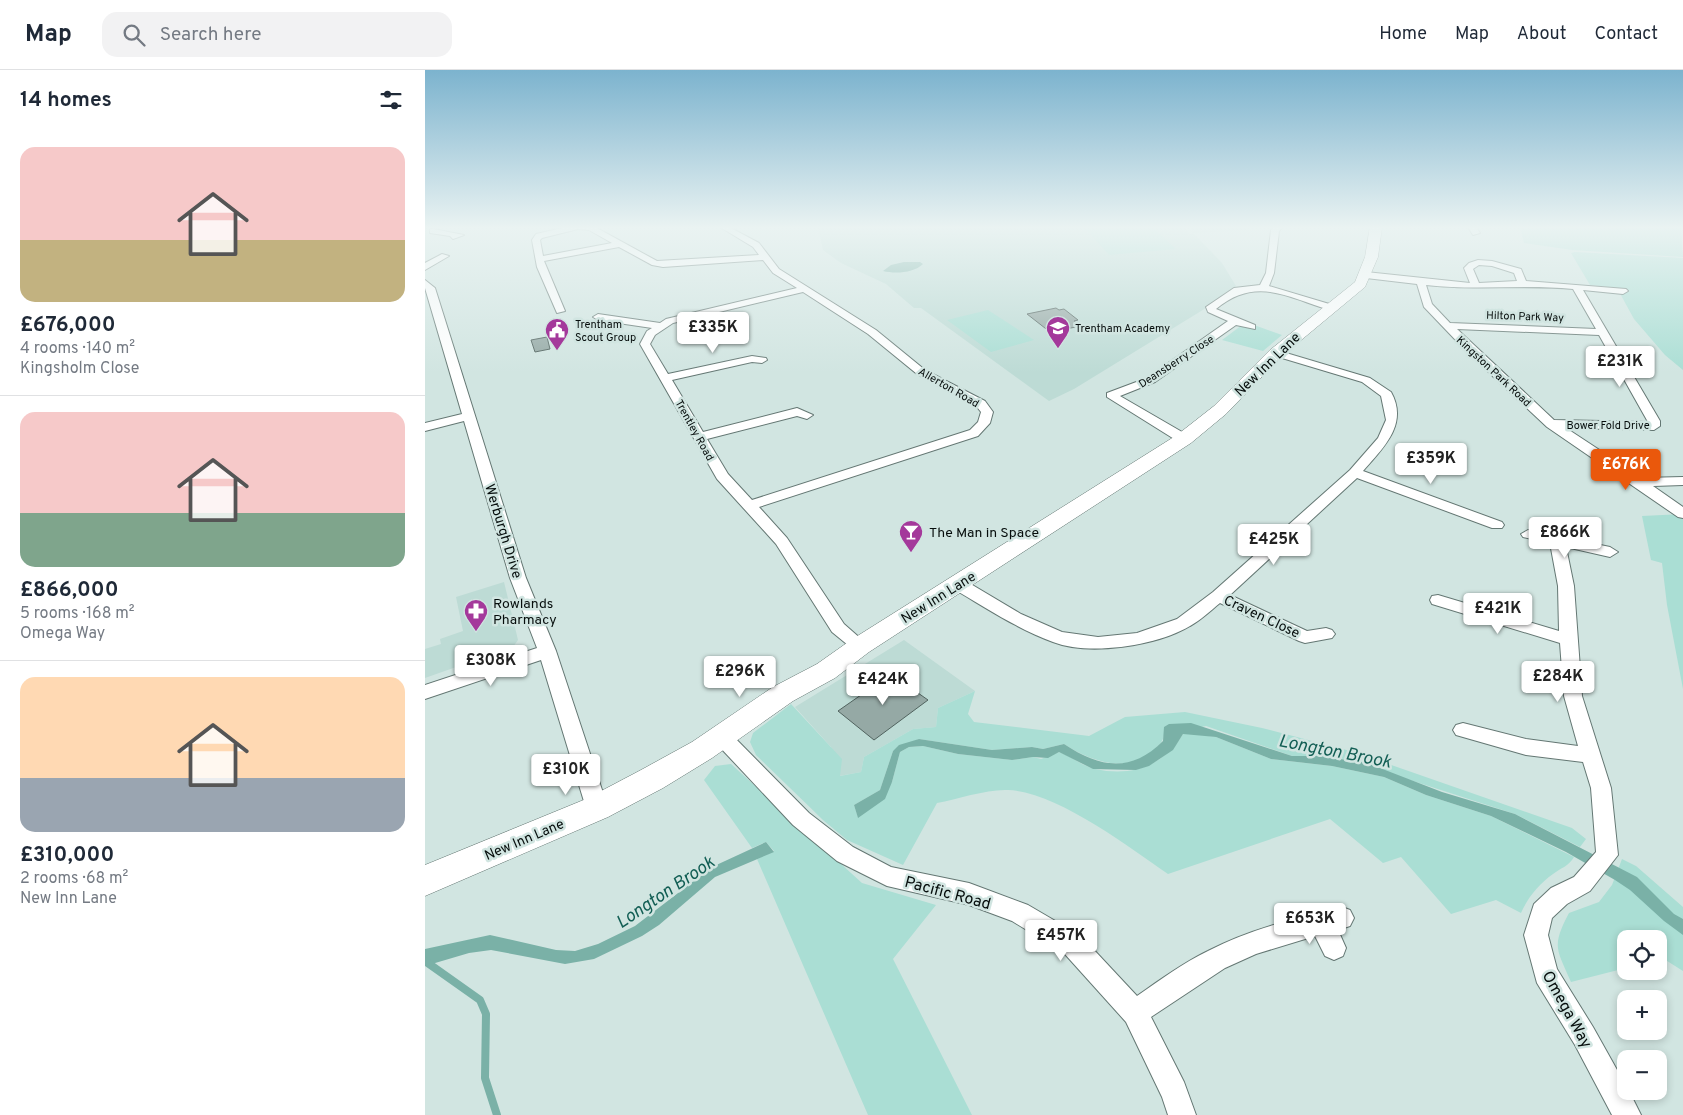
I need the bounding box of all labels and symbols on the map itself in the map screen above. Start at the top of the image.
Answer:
street label: Hilton Park Way [1486,309,1564,325]
pin: £335K [678,312,748,354]
school or university icon: Trentham Academy [1045,315,1071,349]
public building icon: Trentham Scout Group [544,317,570,351]
place label: Trentham Scout Group [575,318,636,345]
place label: Trentham Academy [1075,322,1170,336]
street label: New Inn Lane [1232,330,1304,401]
street label: Deansberry Close [1136,332,1217,391]
street label: Kingston Park Road [1453,333,1534,410]
pin: £231K [1585,346,1655,388]
street label: Allerton Road [916,365,981,411]
street label: Trentley Road [672,397,717,464]
street label: Bower Fold Drive [1566,419,1650,433]
pin: £359K [1396,442,1466,485]
pin: £676K [1591,448,1661,491]
street label: Werburgh Drive [480,482,525,581]
pin: £866K [1530,516,1600,559]
bar icon: The Man in Space [898,519,924,553]
pin: £425K [1239,524,1309,566]
place label: The Man in Space [929,525,1039,542]
street label: New Inn Lane [898,569,979,628]
street label: Craven Close [1221,592,1302,642]
pin: £421K [1463,592,1533,635]
place label: Rowlands Pharmacy [493,596,557,629]
pharmacy icon: Rowlands Pharmacy [463,598,489,632]
pin: £308K [456,644,526,687]
pin: £296K [705,656,775,698]
pin: £284K [1523,660,1593,703]
pin: £424K [848,664,918,706]
water label: Longton Brook [1276,730,1394,775]
pin: £310K [531,754,601,796]
street label: New Inn Lane [482,816,567,865]
water label: Longton Brook [612,851,720,935]
street label: Pacific Road [902,873,993,915]
pin: £653K [1275,902,1345,945]
pin: £457K [1026,920,1096,962]
street label: Omega Way [1537,968,1596,1052]

